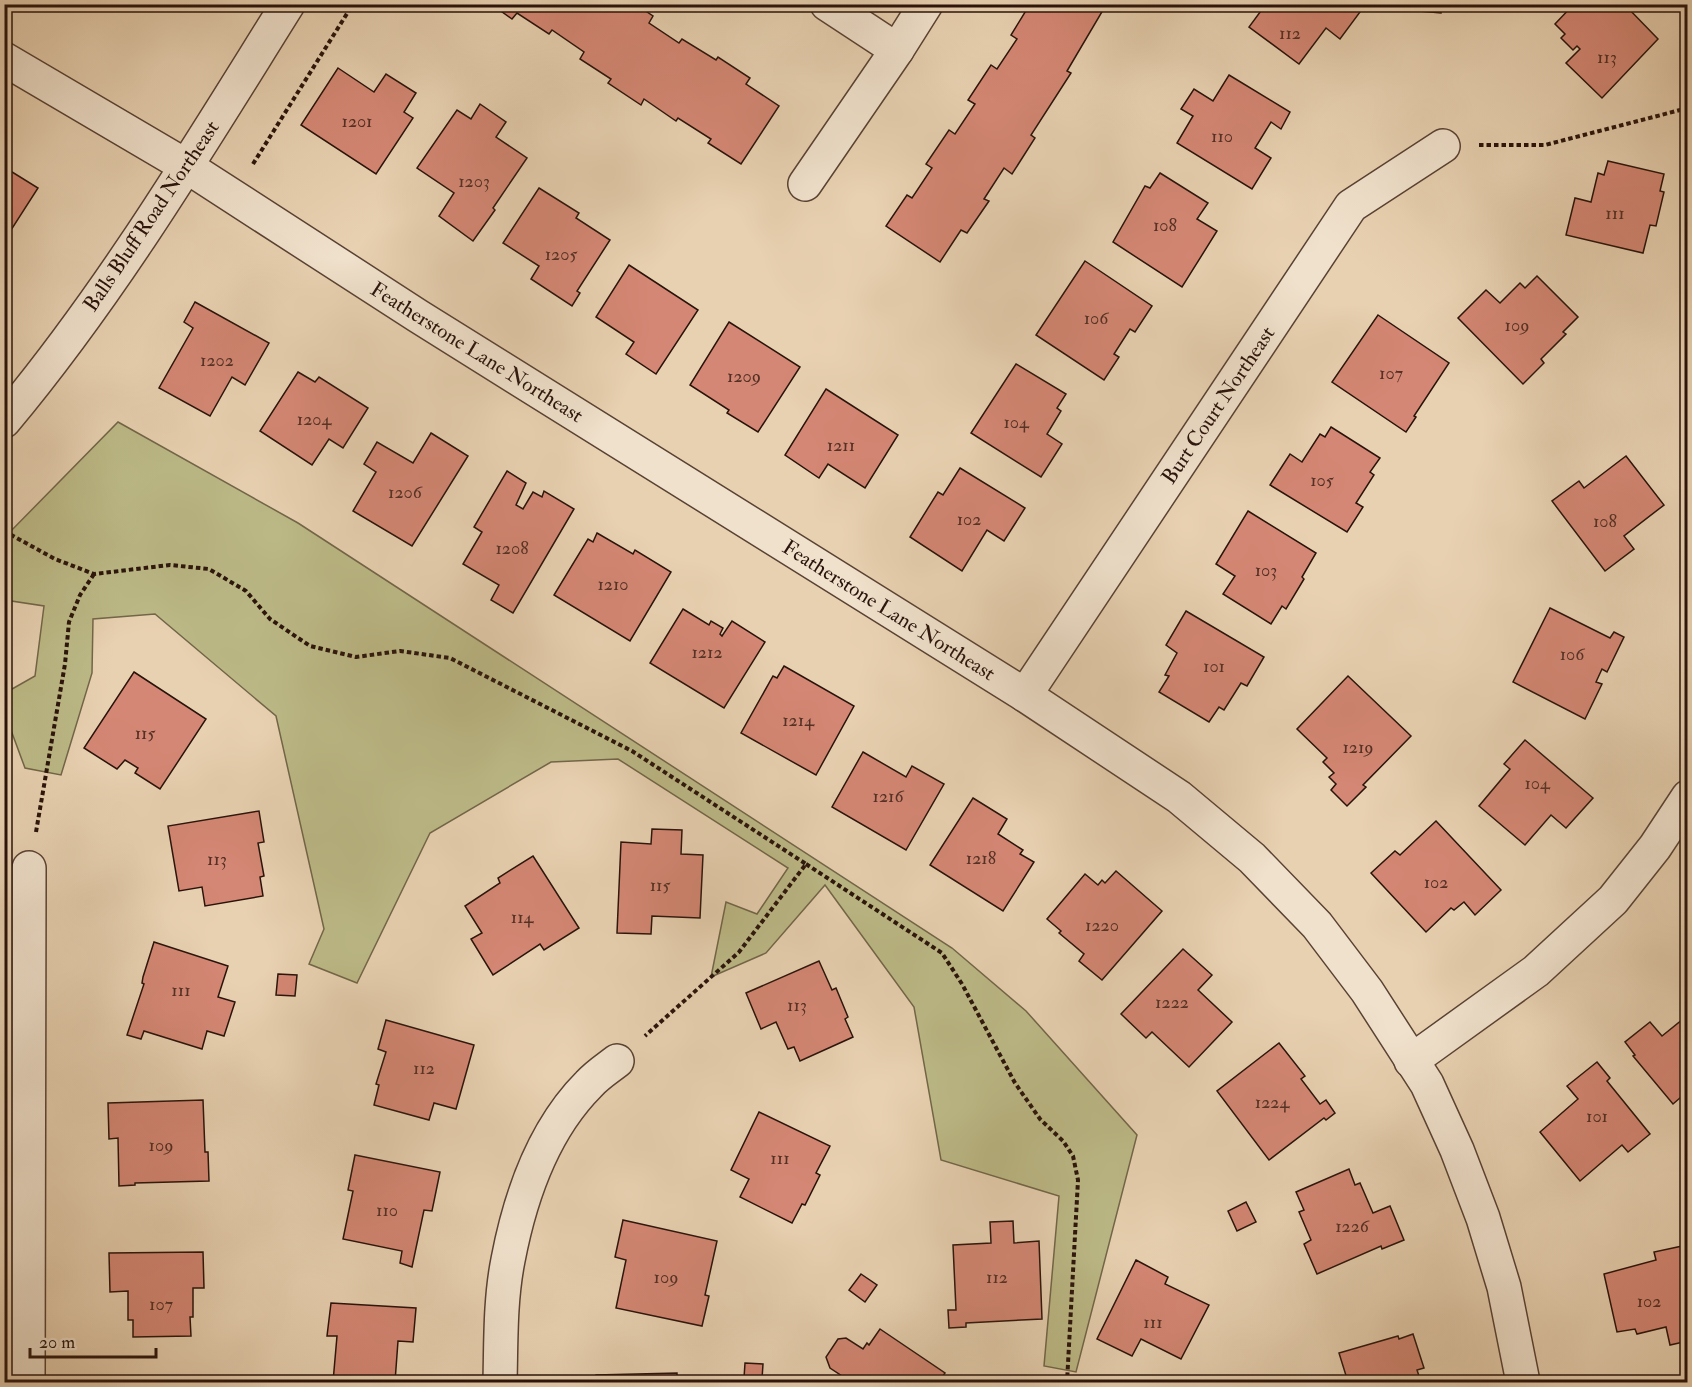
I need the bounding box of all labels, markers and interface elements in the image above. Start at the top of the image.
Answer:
house number: 112 [1279,22,1301,45]
house number: 113 [1597,46,1617,69]
house number: 1201 [341,110,373,133]
street label: Balls Bluff Road Northeast [77,115,226,317]
house number: 110 [1211,125,1233,148]
house number: 1203 [458,170,490,193]
house number: 111 [1605,202,1625,225]
house number: 108 [1153,214,1177,237]
house number: 1205 [545,243,577,266]
street label: Featherstone Lane Northeast [365,276,588,429]
house number: 106 [1084,307,1109,330]
house number: 109 [1505,314,1529,337]
street label: Burt Court Northeast [1156,321,1281,489]
house number: 1202 [200,349,234,372]
house number: 107 [1379,362,1403,385]
house number: 1209 [727,365,761,388]
house number: 1204 [297,408,333,431]
house number: 104 [1003,411,1030,434]
house number: 1211 [827,434,855,457]
house number: 105 [1310,469,1334,492]
house number: 1206 [388,481,423,504]
house number: 102 [957,508,981,531]
house number: 108 [1593,510,1617,533]
street label: Featherstone Lane Northeast [777,534,1000,687]
house number: 1208 [495,537,529,560]
house number: 103 [1255,559,1277,582]
house number: 1210 [597,573,629,596]
house number: 1212 [691,641,723,664]
house number: 106 [1560,643,1585,666]
house number: 101 [1203,655,1225,678]
house number: 1214 [782,709,815,732]
house number: 115 [135,722,155,745]
house number: 1219 [1342,736,1374,759]
house number: 104 [1524,772,1551,795]
house number: 1216 [873,785,904,808]
house number: 1218 [966,847,996,870]
house number: 113 [207,848,227,871]
house number: 102 [1424,871,1448,894]
house number: 115 [650,874,670,897]
house number: 114 [511,906,535,929]
house number: 1220 [1085,914,1119,937]
house number: 111 [171,979,191,1002]
house number: 1222 [1155,991,1189,1014]
house number: 113 [787,994,807,1017]
house number: 112 [413,1057,435,1080]
house number: 1224 [1255,1091,1290,1114]
house number: 101 [1586,1105,1608,1128]
house number: 109 [149,1134,173,1157]
house number: 111 [770,1147,790,1170]
house number: 110 [376,1199,398,1222]
house number: 1226 [1335,1215,1370,1238]
house number: 109 [654,1266,678,1289]
house number: 112 [986,1266,1008,1289]
house number: 102 [1637,1290,1661,1313]
house number: 107 [149,1293,173,1316]
house number: 111 [1143,1311,1163,1334]
scale bar [30,1321,156,1359]
text: 20 m [39,1331,75,1354]

